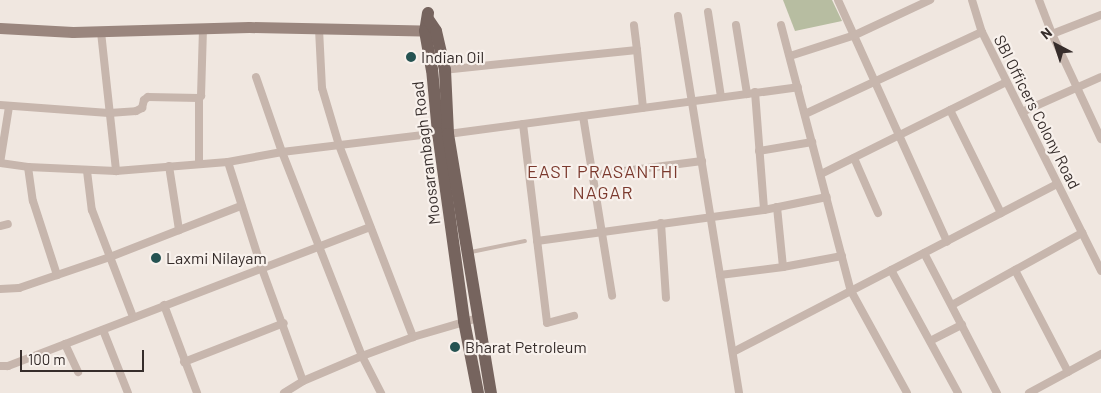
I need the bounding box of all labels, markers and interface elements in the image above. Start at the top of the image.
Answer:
north arrow [1031,20,1081,70]
text: N [1037,24,1055,43]
street label: SBI Officers Colony Road [990,32,1084,192]
place label: Indian Oil [421,47,484,67]
marker: Indian Oil [405,51,417,63]
street label: Moosarambagh Road [408,80,444,226]
district label: EAST PRASANTHI NAGAR [525,161,681,203]
place label: Laxmi Nilayam [166,248,267,268]
marker: Laxmi Nilayam [150,252,162,264]
place label: Bharat Petroleum [465,337,587,357]
scale bar [22,340,146,372]
marker: Bharat Petroleum [449,341,461,353]
text: 100 m [28,350,66,368]

